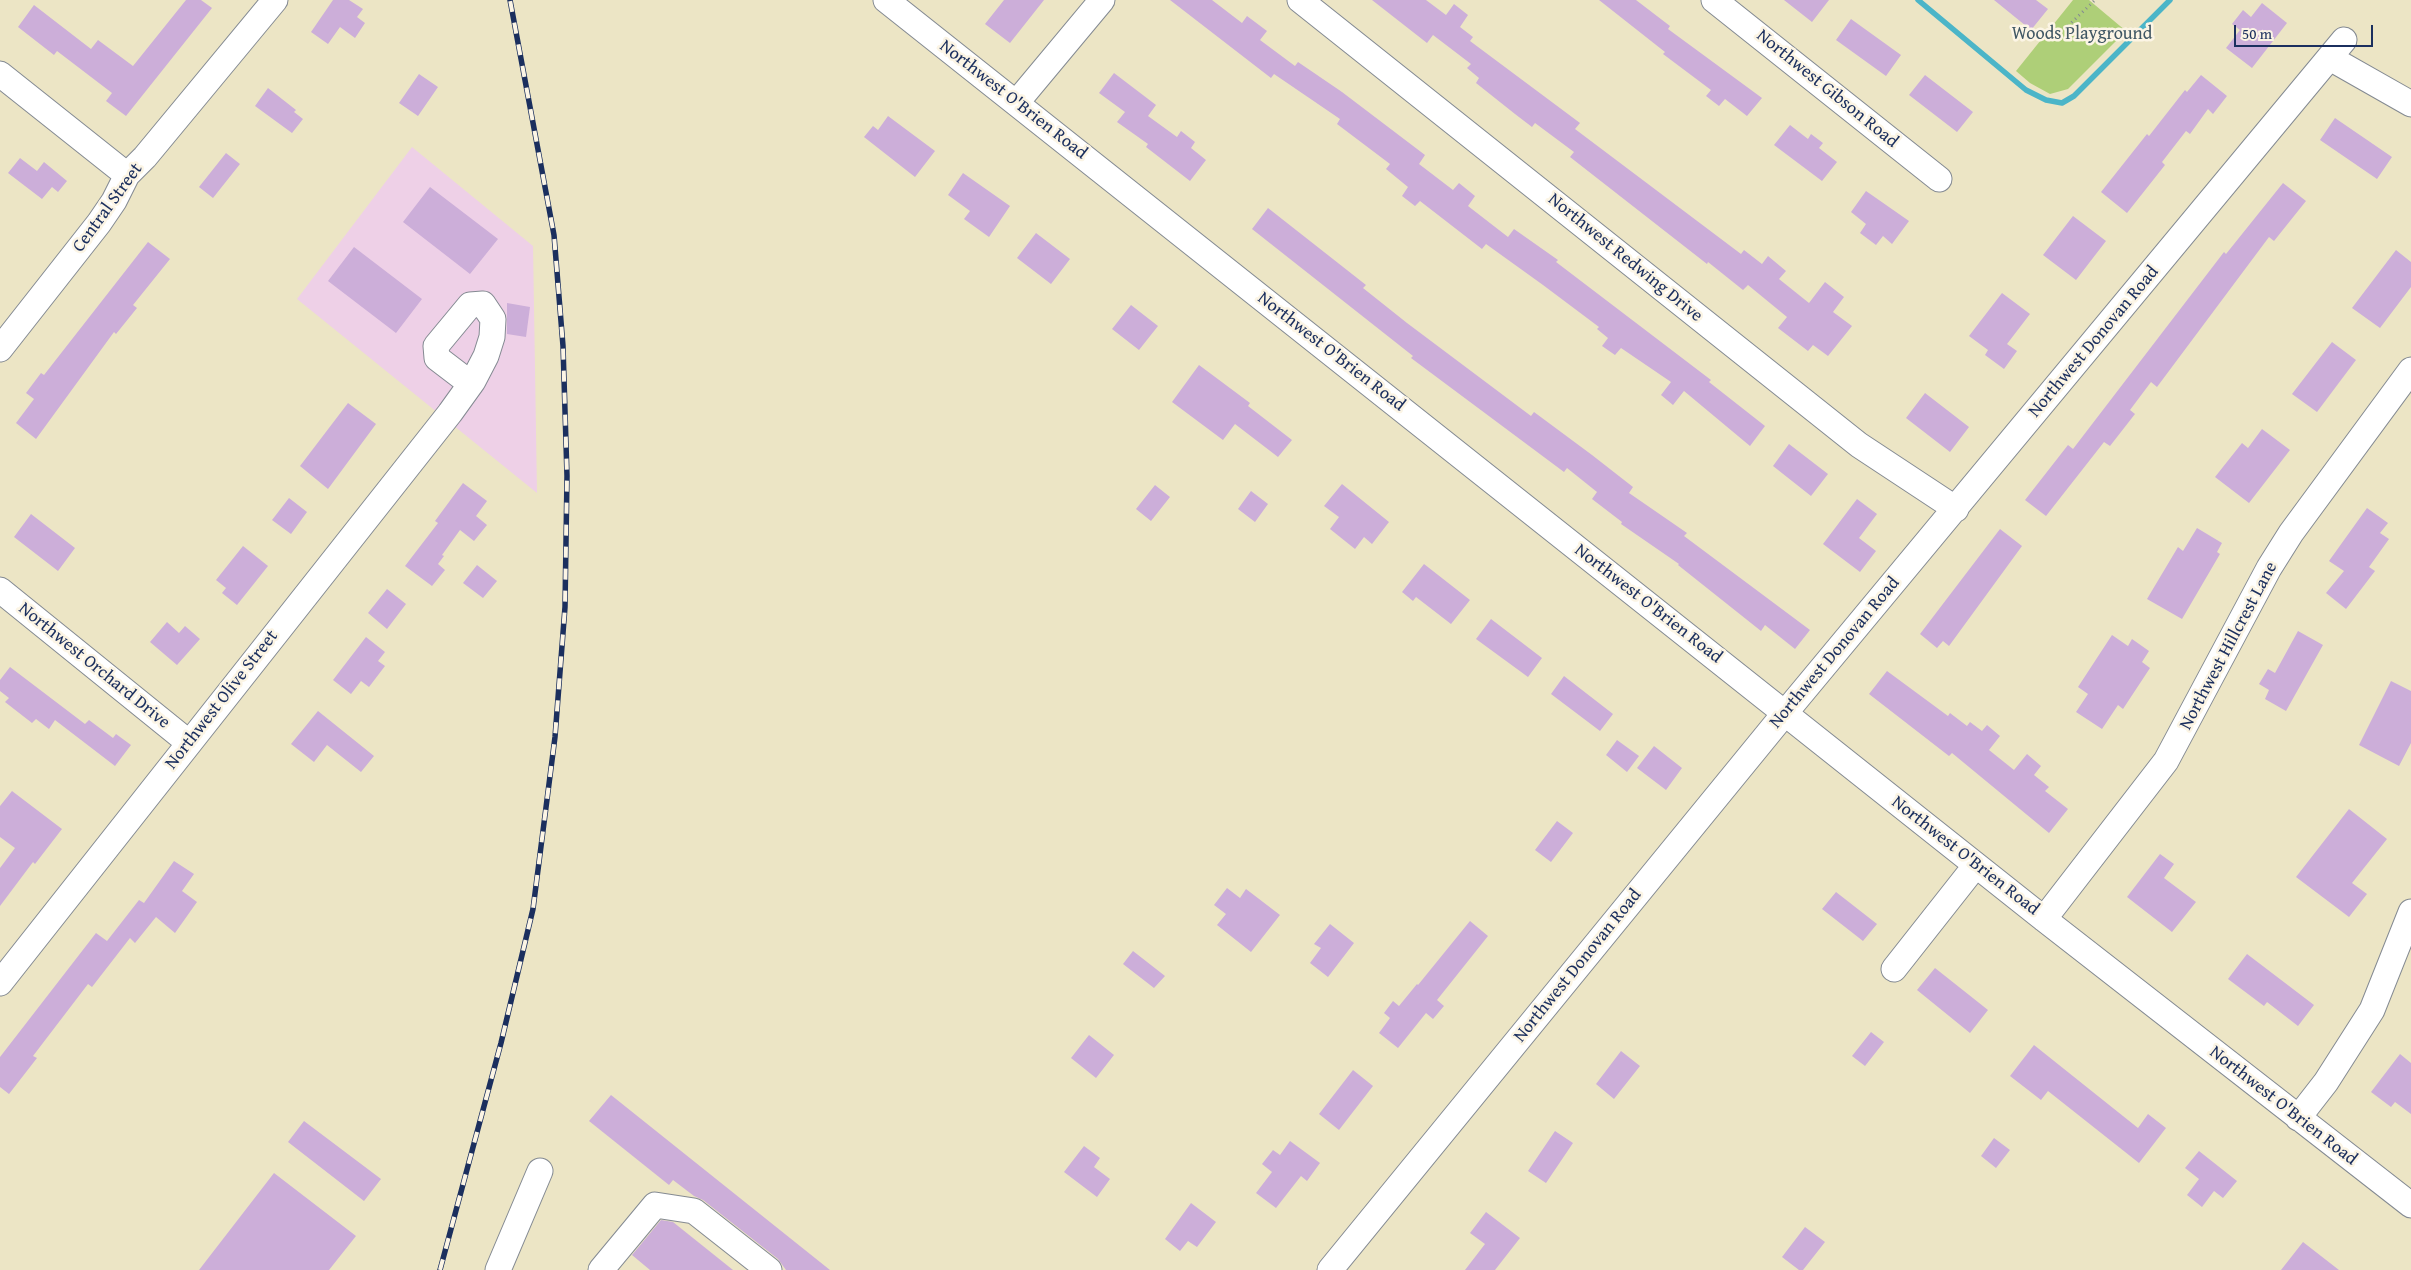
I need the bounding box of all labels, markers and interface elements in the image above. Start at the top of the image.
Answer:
scale bar [2236,15,2375,47]
park label: Woods Playground [2012,23,2152,45]
text: 50 m [2242,23,2272,44]
street label: Northwest Gibson Road [1752,25,1902,153]
street label: Northwest O'Brien Road [935,36,1091,164]
street label: Central Street [68,159,148,257]
street label: Northwest Redwing Drive [1543,189,1707,327]
street label: Northwest Donovan Road [2024,262,2164,422]
street label: Northwest O'Brien Road [1253,288,1409,416]
street label: Northwest O'Brien Road [1570,540,1726,668]
street label: Northwest Hillcrest Lane [2176,558,2282,734]
street label: Northwest Donovan Road [1765,573,1905,733]
street label: Northwest Orchard Drive [14,598,174,734]
street label: Northwest Olive Street [161,626,283,774]
street label: Northwest O'Brien Road [1887,792,2043,920]
street label: Northwest Donovan Road [1509,885,1647,1047]
street label: Northwest O'Brien Road [2205,1042,2361,1170]

